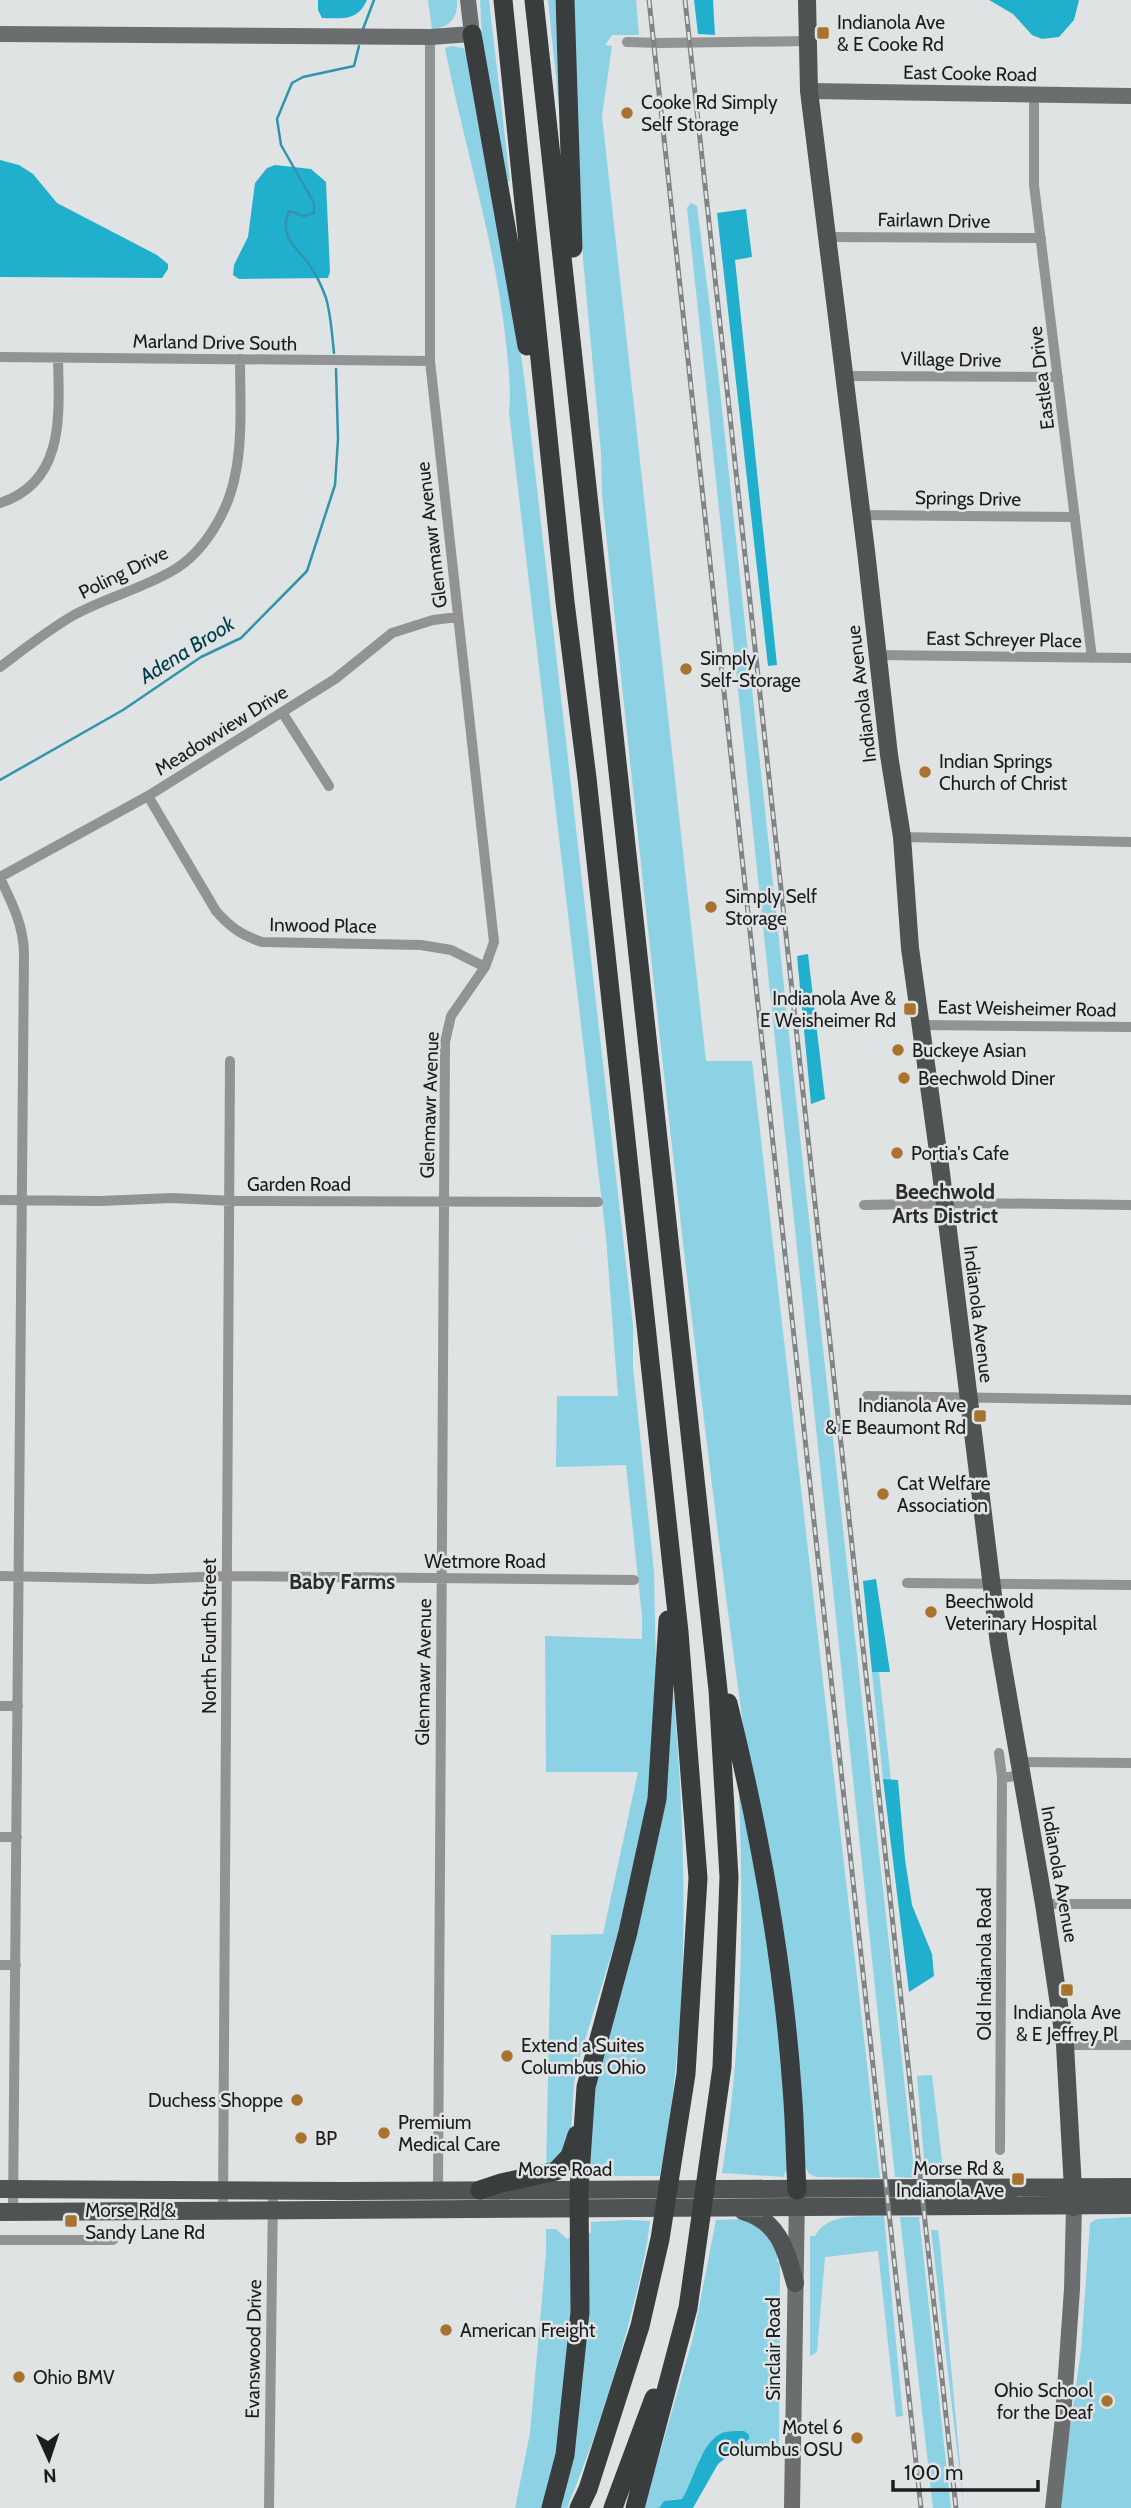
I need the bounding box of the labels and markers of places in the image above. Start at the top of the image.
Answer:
place label: Indianola Ave & E Cooke Rd [837,11,945,56]
marker: Indianola Ave & E Cooke Rd [815,25,831,41]
place label: Cooke Rd Simply Self Storage [641,91,778,136]
marker: Cooke Rd Simply Self Storage [619,105,635,121]
place label: Simply Self-Storage [700,647,801,692]
marker: Simply Self-Storage [678,661,694,677]
place label: Indian Springs Church of Christ [939,750,1068,795]
marker: Indian Springs Church of Christ [917,764,933,780]
place label: Simply Self Storage [725,885,818,930]
marker: Simply Self Storage [703,899,719,915]
place label: Indianola Ave & E Weisheimer Rd [760,987,896,1032]
marker: Indianola Ave & E Weisheimer Rd [902,1001,918,1017]
place label: Buckeye Asian [912,1039,1026,1062]
marker: Buckeye Asian [890,1042,906,1058]
place label: Beechwold Diner [918,1067,1055,1090]
marker: Beechwold Diner [896,1070,912,1086]
place label: Portia's Cafe [911,1142,1009,1165]
marker: Portia's Cafe [889,1145,905,1161]
place label: Indianola Ave & E Beaumont Rd [825,1394,966,1439]
marker: Indianola Ave & E Beaumont Rd [972,1408,988,1424]
place label: Cat Welfare Association [897,1472,991,1517]
marker: Cat Welfare Association [875,1486,891,1502]
place label: Beechwold Veterinary Hospital [945,1590,1097,1635]
marker: Beechwold Veterinary Hospital [923,1604,939,1620]
marker: Indianola Ave & E Jeffrey Pl [1059,1982,1075,1998]
place label: Indianola Ave & E Jeffrey Pl [1013,2001,1121,2046]
place label: Extend a Suites Columbus Ohio [521,2034,646,2079]
marker: Extend a Suites Columbus Ohio [499,2048,515,2064]
place label: Duchess Shoppe [148,2089,283,2112]
marker: Duchess Shoppe [289,2092,305,2108]
place label: Premium Medical Care [398,2111,501,2156]
marker: Premium Medical Care [376,2125,392,2141]
place label: BP [315,2127,337,2150]
marker: BP [293,2130,309,2146]
place label: Morse Rd & Indianola Ave [896,2157,1004,2202]
marker: Morse Rd & Indianola Ave [1010,2171,1026,2187]
place label: Morse Rd & Sandy Lane Rd [85,2199,205,2244]
marker: Morse Rd & Sandy Lane Rd [63,2213,79,2229]
place label: American Freight [460,2319,596,2342]
marker: American Freight [438,2322,454,2338]
place label: Ohio BMV [33,2366,115,2389]
marker: Ohio BMV [11,2369,27,2385]
place label: Ohio School for the Deaf [994,2379,1094,2424]
marker: Ohio School for the Deaf [1099,2393,1115,2409]
place label: Motel 6 Columbus OSU [718,2416,843,2461]
marker: Motel 6 Columbus OSU [849,2430,865,2446]

